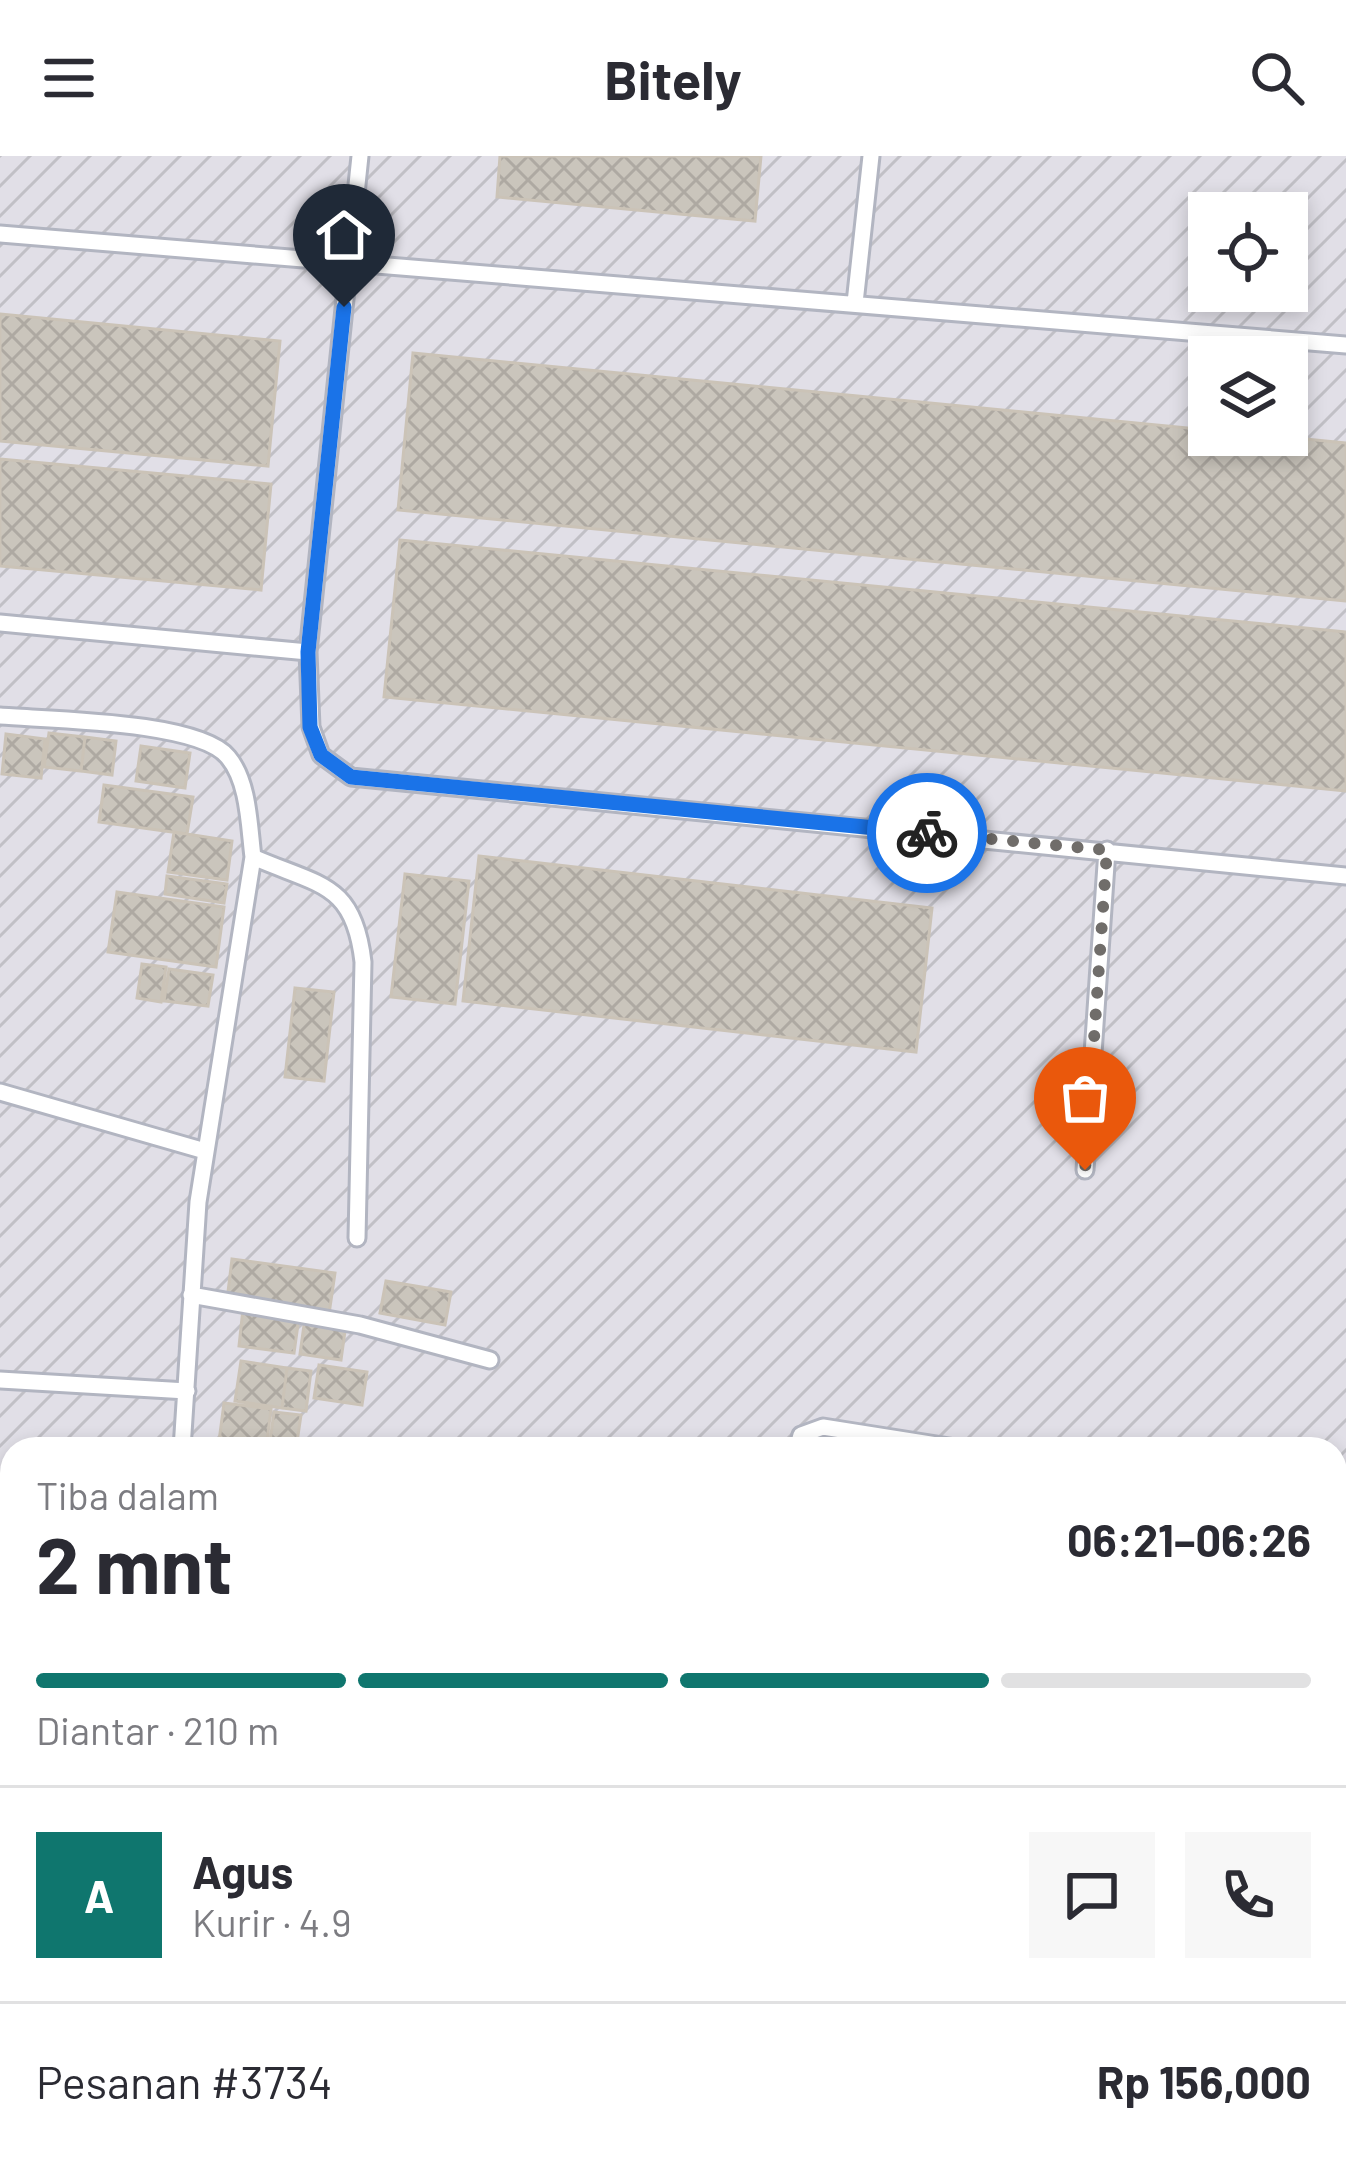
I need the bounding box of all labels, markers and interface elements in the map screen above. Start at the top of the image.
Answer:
icon: menu [36,45,102,111]
icon: search [1244,45,1310,111]
text: Bitely [604,46,742,111]
pin [293,184,395,307]
map controls [1188,192,1308,456]
button: locate [1188,192,1308,312]
icon: home [311,202,377,268]
button: layers [1188,336,1308,456]
courier [867,773,987,893]
icon: bike [894,800,960,866]
pin [1034,1047,1136,1170]
icon: bag [1052,1065,1118,1131]
text: Tiba dalam [36,1471,219,1518]
text: 06:21–06:26 [1067,1512,1311,1566]
text: 2 mnt [36,1516,233,1610]
text: Diantar · 210 m [36,1706,279,1753]
button: chat [1029,1832,1155,1958]
button: phone [1185,1832,1311,1958]
text: Agus [192,1844,293,1898]
text: A [84,1868,114,1922]
text: Kurir · 4.9 [192,1898,352,1945]
text: Pesanan #3734 [36,2054,333,2108]
text: Rp 156,000 [1097,2054,1311,2108]

